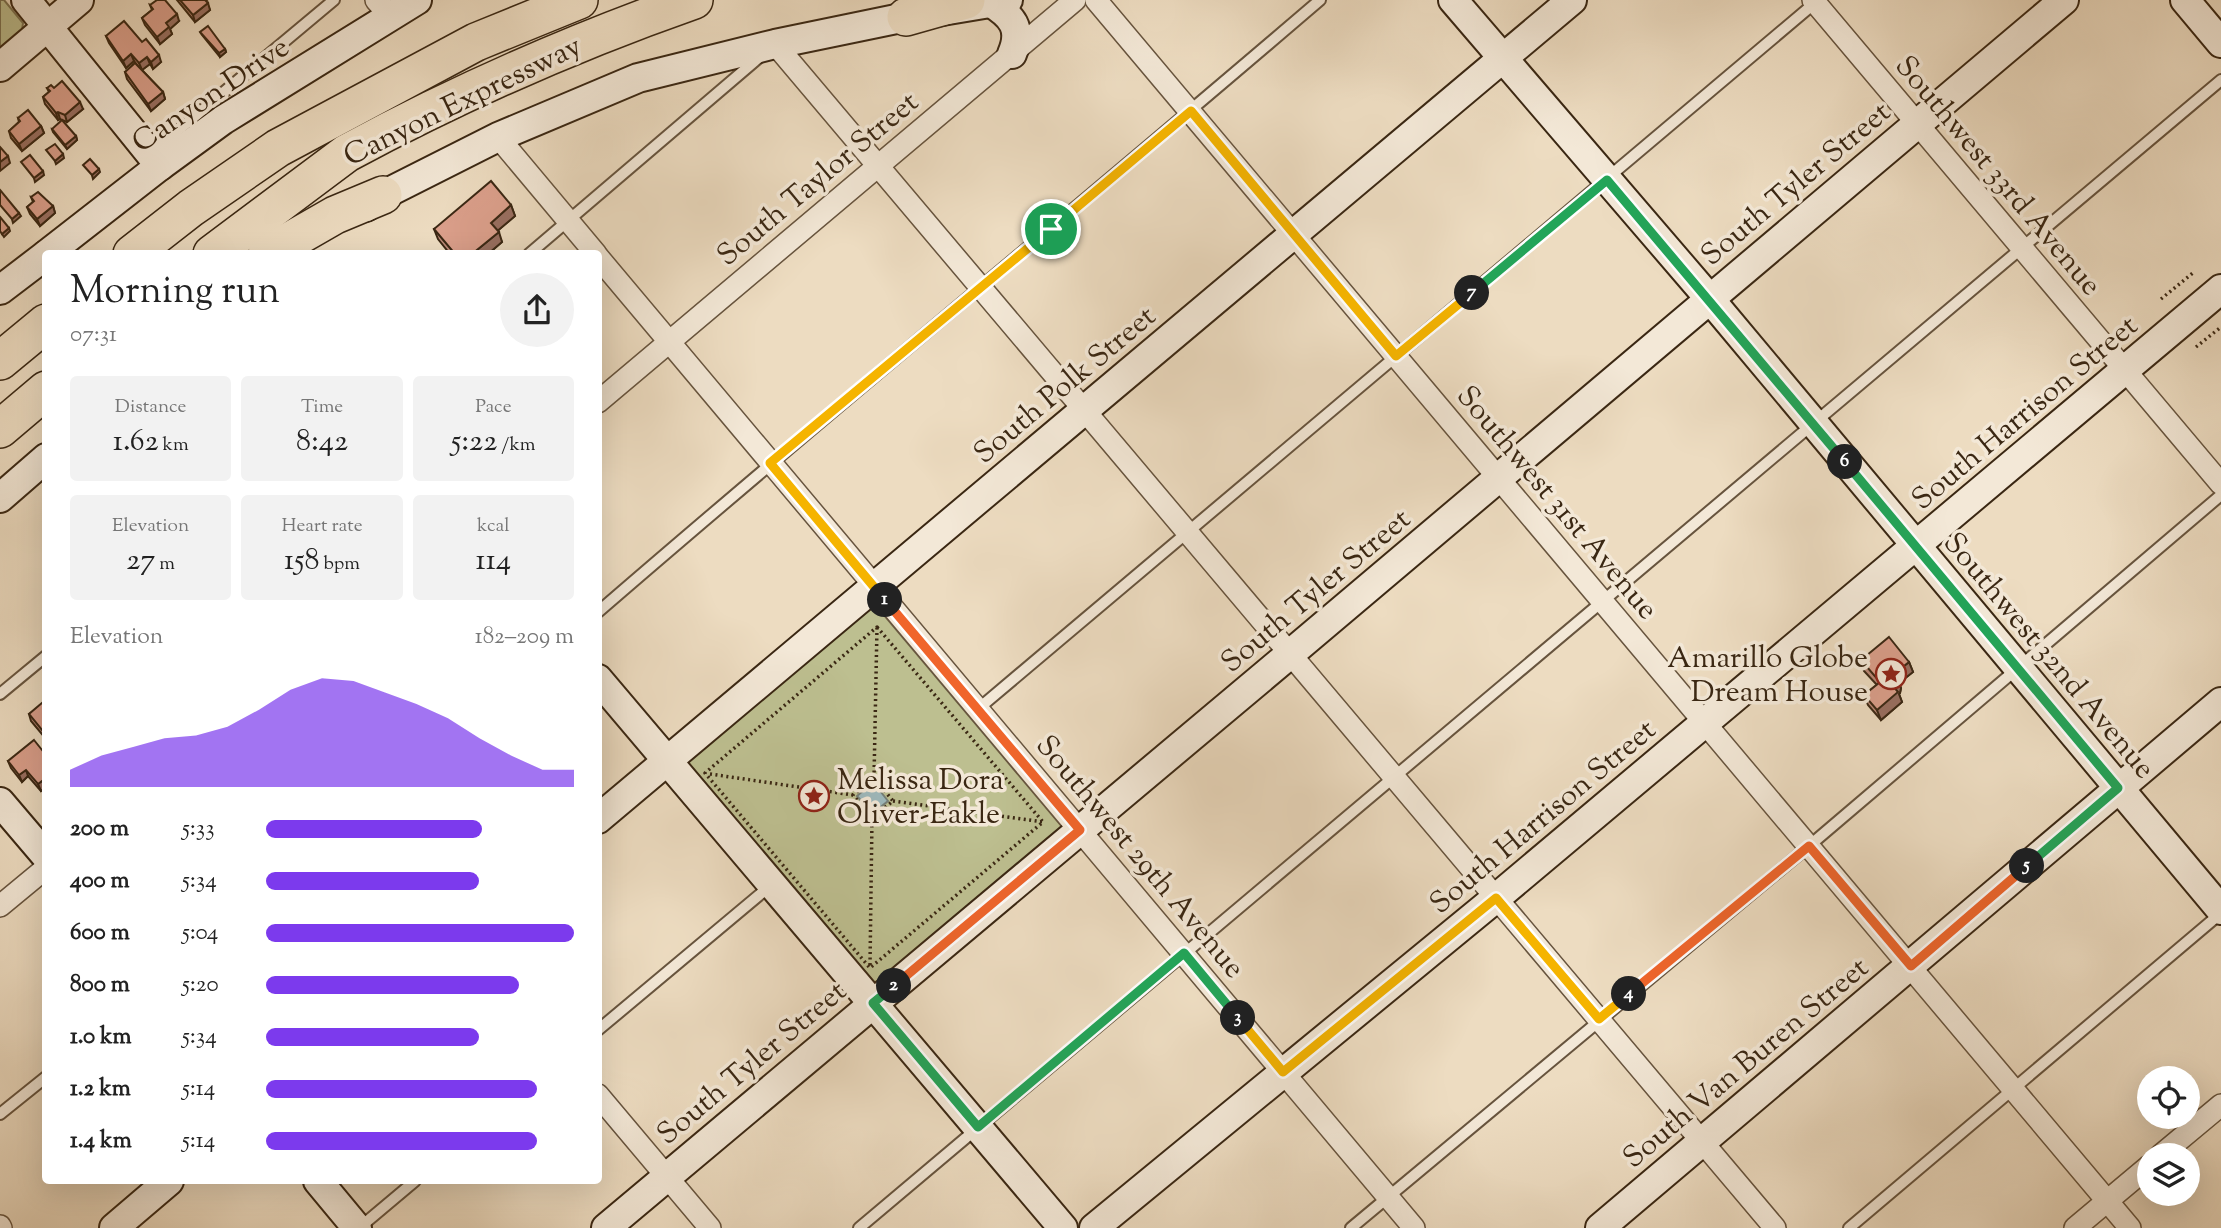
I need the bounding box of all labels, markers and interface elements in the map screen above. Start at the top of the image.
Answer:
street label: Canyon Expressway [337,26,589,179]
street label: Canyon Drive [124,27,299,165]
street label: Southwest 33rd Avenue [1884,47,2111,306]
street label: South Taylor Street [708,82,929,277]
street label: South Tyler Street [1692,93,1901,277]
pin [1021,199,1081,259]
icon: arrive [1032,210,1070,248]
text: Morning run [70,266,280,320]
button: share [500,273,574,347]
pin: 7 [1454,276,1490,310]
text: 7 [1467,279,1476,306]
street label: South Polk Street [965,297,1166,475]
street label: South Harrison Street [1903,306,2148,522]
text: 07:31 [70,319,117,352]
street label: Southwest 31st Avenue [1445,377,1667,630]
text: Distance [115,394,186,421]
text: Time [301,394,343,421]
text: Pace [475,394,512,421]
text: 1.62 [113,421,159,464]
text: 8:42 [296,421,348,464]
text: 5:22 [451,421,497,464]
text: km [159,432,189,459]
text: /km [497,432,536,459]
pin: 6 [1828,444,1862,480]
text: 6 [1840,448,1849,475]
street label: South Tyler Street [1212,500,1421,684]
text: Elevation [112,513,189,540]
text: Heart rate [281,513,363,540]
text: kcal [477,513,510,540]
street label: Southwest 32nd Avenue [1932,524,2164,789]
text: 27 [126,540,155,583]
text: 158 [284,540,319,583]
text: 114 [476,540,511,583]
text: m [155,551,175,578]
text: bpm [319,551,360,578]
pin: 1 [868,582,903,618]
text: 1 [881,586,888,613]
text: Elevation [70,621,163,654]
text: 182–209 m [475,621,574,654]
place label: Amarillo Globe Dream House [1667,638,1868,715]
place icon: Amarillo Globe Dream House [1874,657,1908,691]
street label: South Harrison Street [1421,710,1666,926]
street label: Southwest 29th Avenue [1024,727,1254,989]
place label: Melissa Dora Oliver-Eakle [837,760,1004,837]
place icon: Melissa Dora Oliver-Eakle [797,779,831,813]
text: 200 m [70,813,129,846]
text: 5:33 [182,813,214,846]
pin: 5 [2010,848,2044,884]
text: 5 [2023,852,2030,879]
text: 400 m [70,865,130,898]
text: 5:34 [182,865,217,898]
text: 600 m [70,917,130,950]
text: 5:04 [182,917,218,950]
street label: South Van Buren Street [1614,948,1879,1180]
pin: 2 [876,968,912,1004]
text: 800 m [70,969,130,1002]
text: 5:20 [182,969,219,1002]
street label: South Tyler Street [648,972,857,1156]
text: 2 [889,972,898,999]
pin: 4 [1612,976,1646,1012]
text: 4 [1624,980,1633,1007]
pin: 3 [1220,1000,1256,1036]
text: 3 [1234,1004,1241,1031]
text: 1.0 km [70,1021,132,1054]
text: 5:34 [182,1021,217,1054]
map controls [2137,1066,2200,1206]
button: locate [2137,1066,2200,1129]
text: 1.2 km [70,1073,131,1106]
text: 5:14 [182,1073,215,1106]
text: 1.4 km [70,1125,132,1158]
text: 5:14 [182,1125,215,1158]
button: layers [2137,1143,2200,1206]

